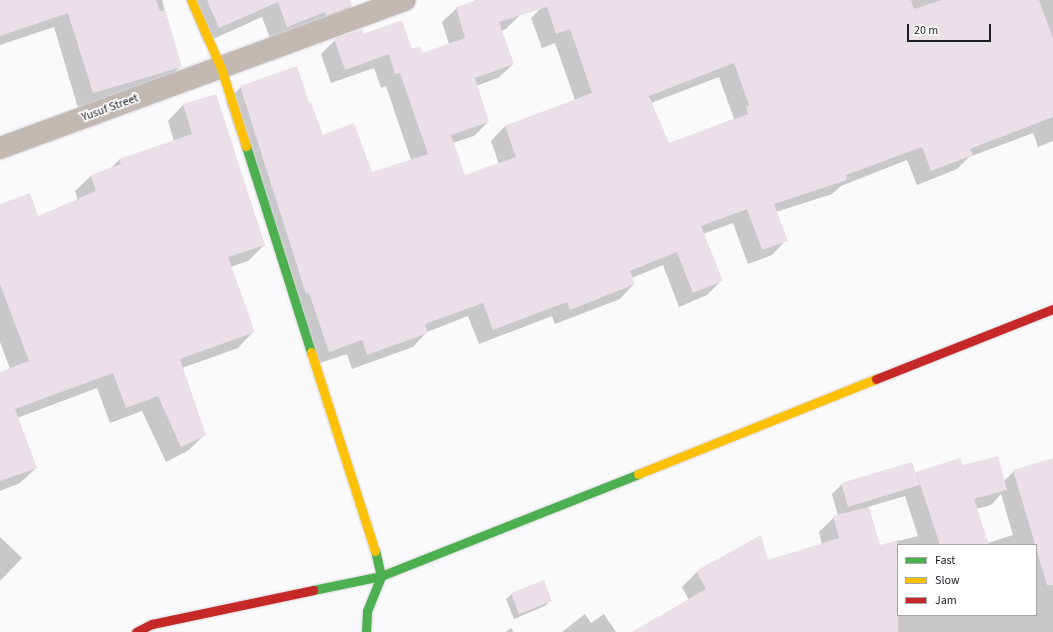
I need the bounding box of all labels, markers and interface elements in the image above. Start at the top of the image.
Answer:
scale bar [909,16,993,42]
text: 20 m [914,22,938,39]
street label: Yusuf Street [80,91,140,125]
legend [897,544,1037,616]
text: Fast [935,552,955,569]
text: Slow [935,572,960,589]
text: Jam [935,592,957,609]

